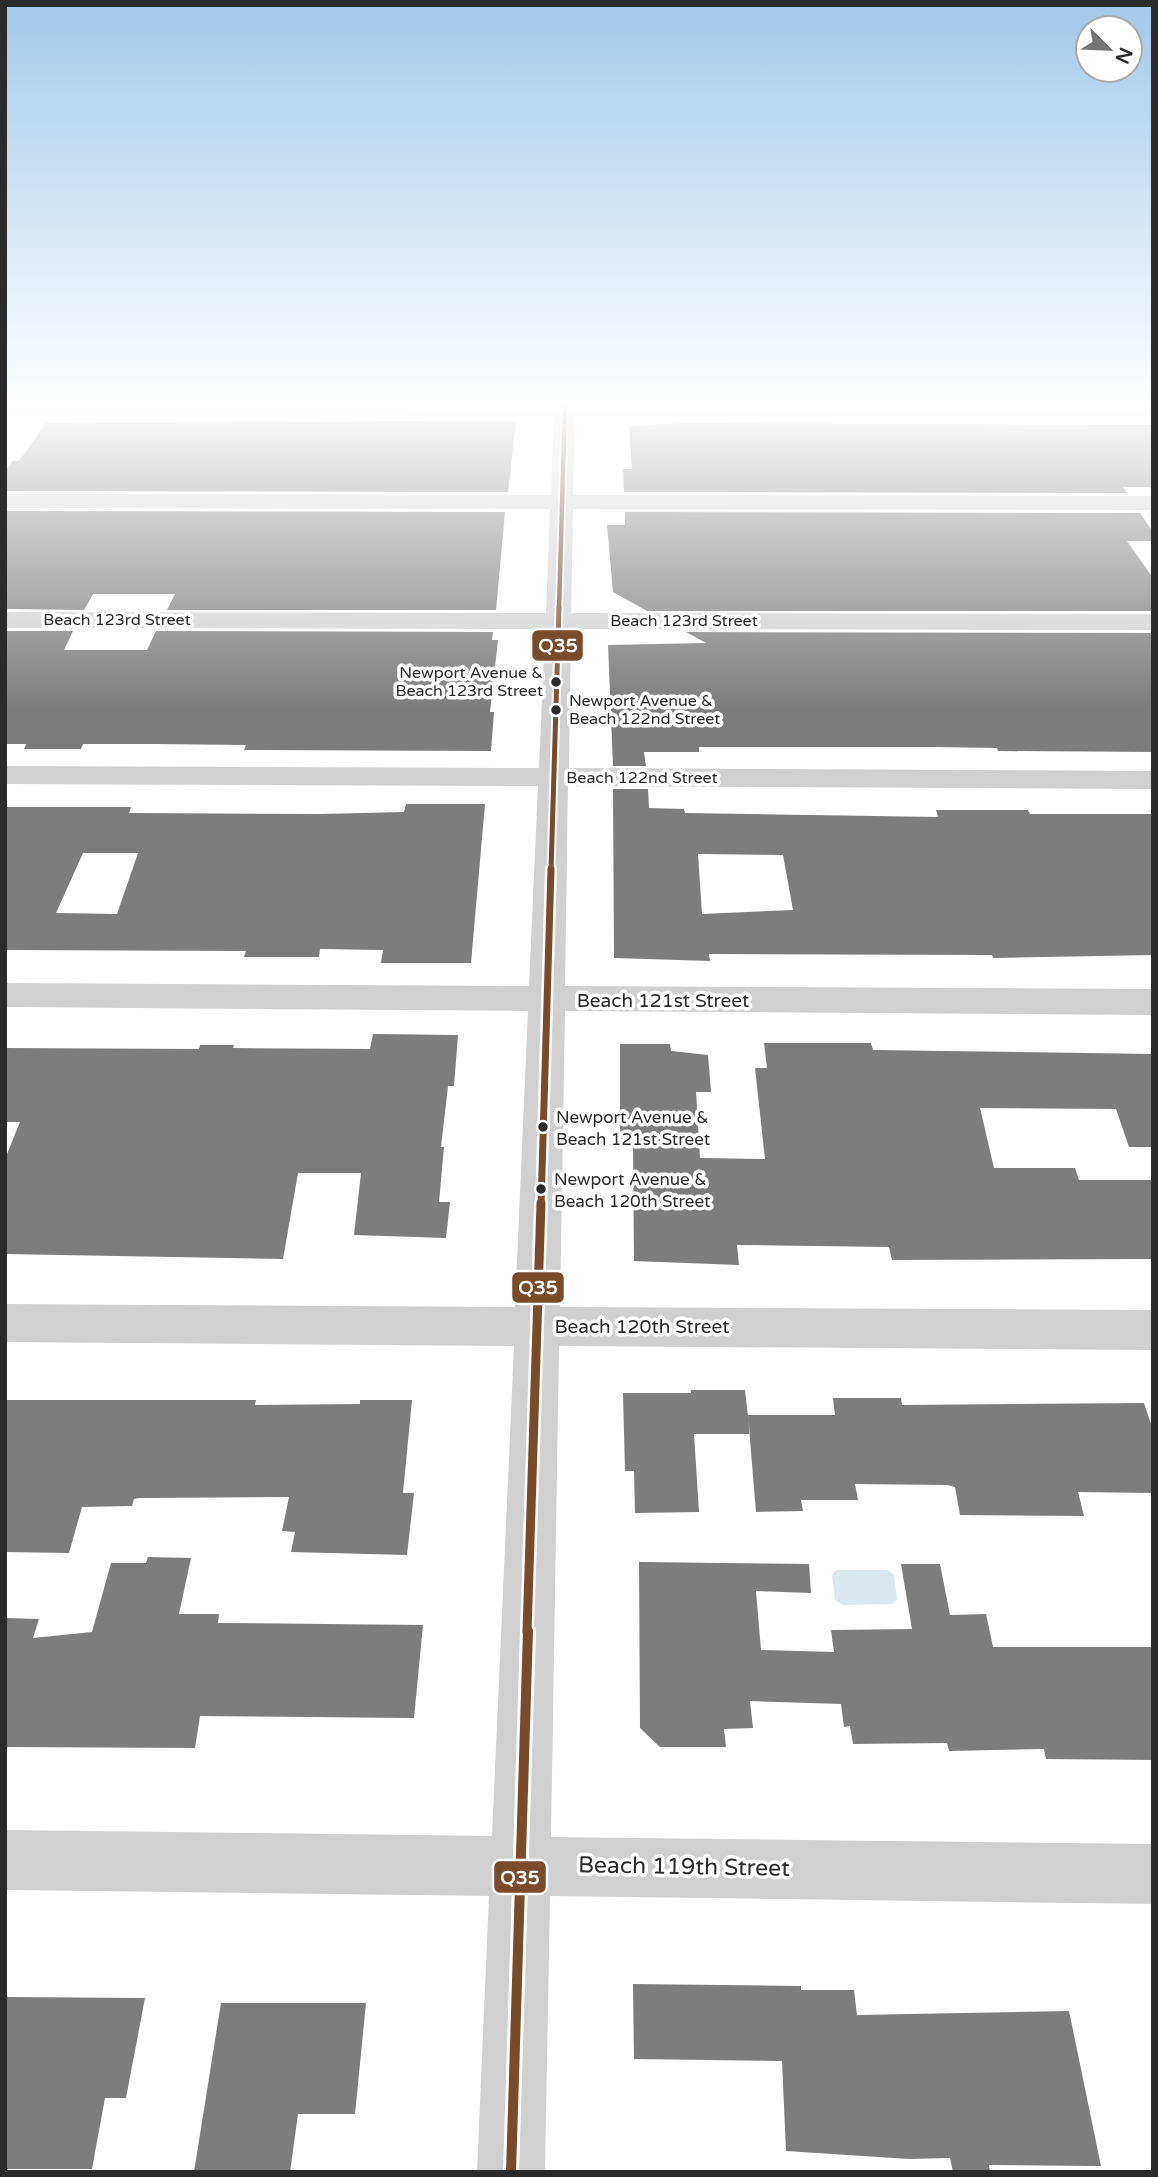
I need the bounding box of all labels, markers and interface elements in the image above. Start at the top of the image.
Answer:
north arrow [1074,14,1144,84]
text: N [1110,44,1137,67]
street label: Beach 123rd Street [43,610,191,630]
street label: Beach 123rd Street [610,611,758,631]
line badge: Q35 [531,629,584,662]
text: Q35 [538,635,578,657]
place label: Newport Avenue & Beach 123rd Street [395,663,543,701]
marker: Newport Avenue & Beach 123rd Street [549,675,563,689]
place label: Newport Avenue & Beach 122nd Street [569,691,720,729]
marker: Newport Avenue & Beach 122nd Street [549,703,563,717]
street label: Beach 122nd Street [566,768,718,788]
street label: Beach 121st Street [577,990,749,1012]
place label: Newport Avenue & Beach 121st Street [556,1107,711,1150]
marker: Newport Avenue & Beach 121st Street [536,1120,550,1134]
place label: Newport Avenue & Beach 120th Street [554,1169,711,1212]
marker: Newport Avenue & Beach 120th Street [534,1182,548,1196]
line badge: Q35 [511,1271,565,1304]
text: Q35 [518,1277,558,1299]
street label: Beach 120th Street [554,1316,730,1338]
street label: Beach 119th Street [578,1851,790,1883]
line badge: Q35 [493,1860,547,1894]
text: Q35 [500,1867,540,1889]

